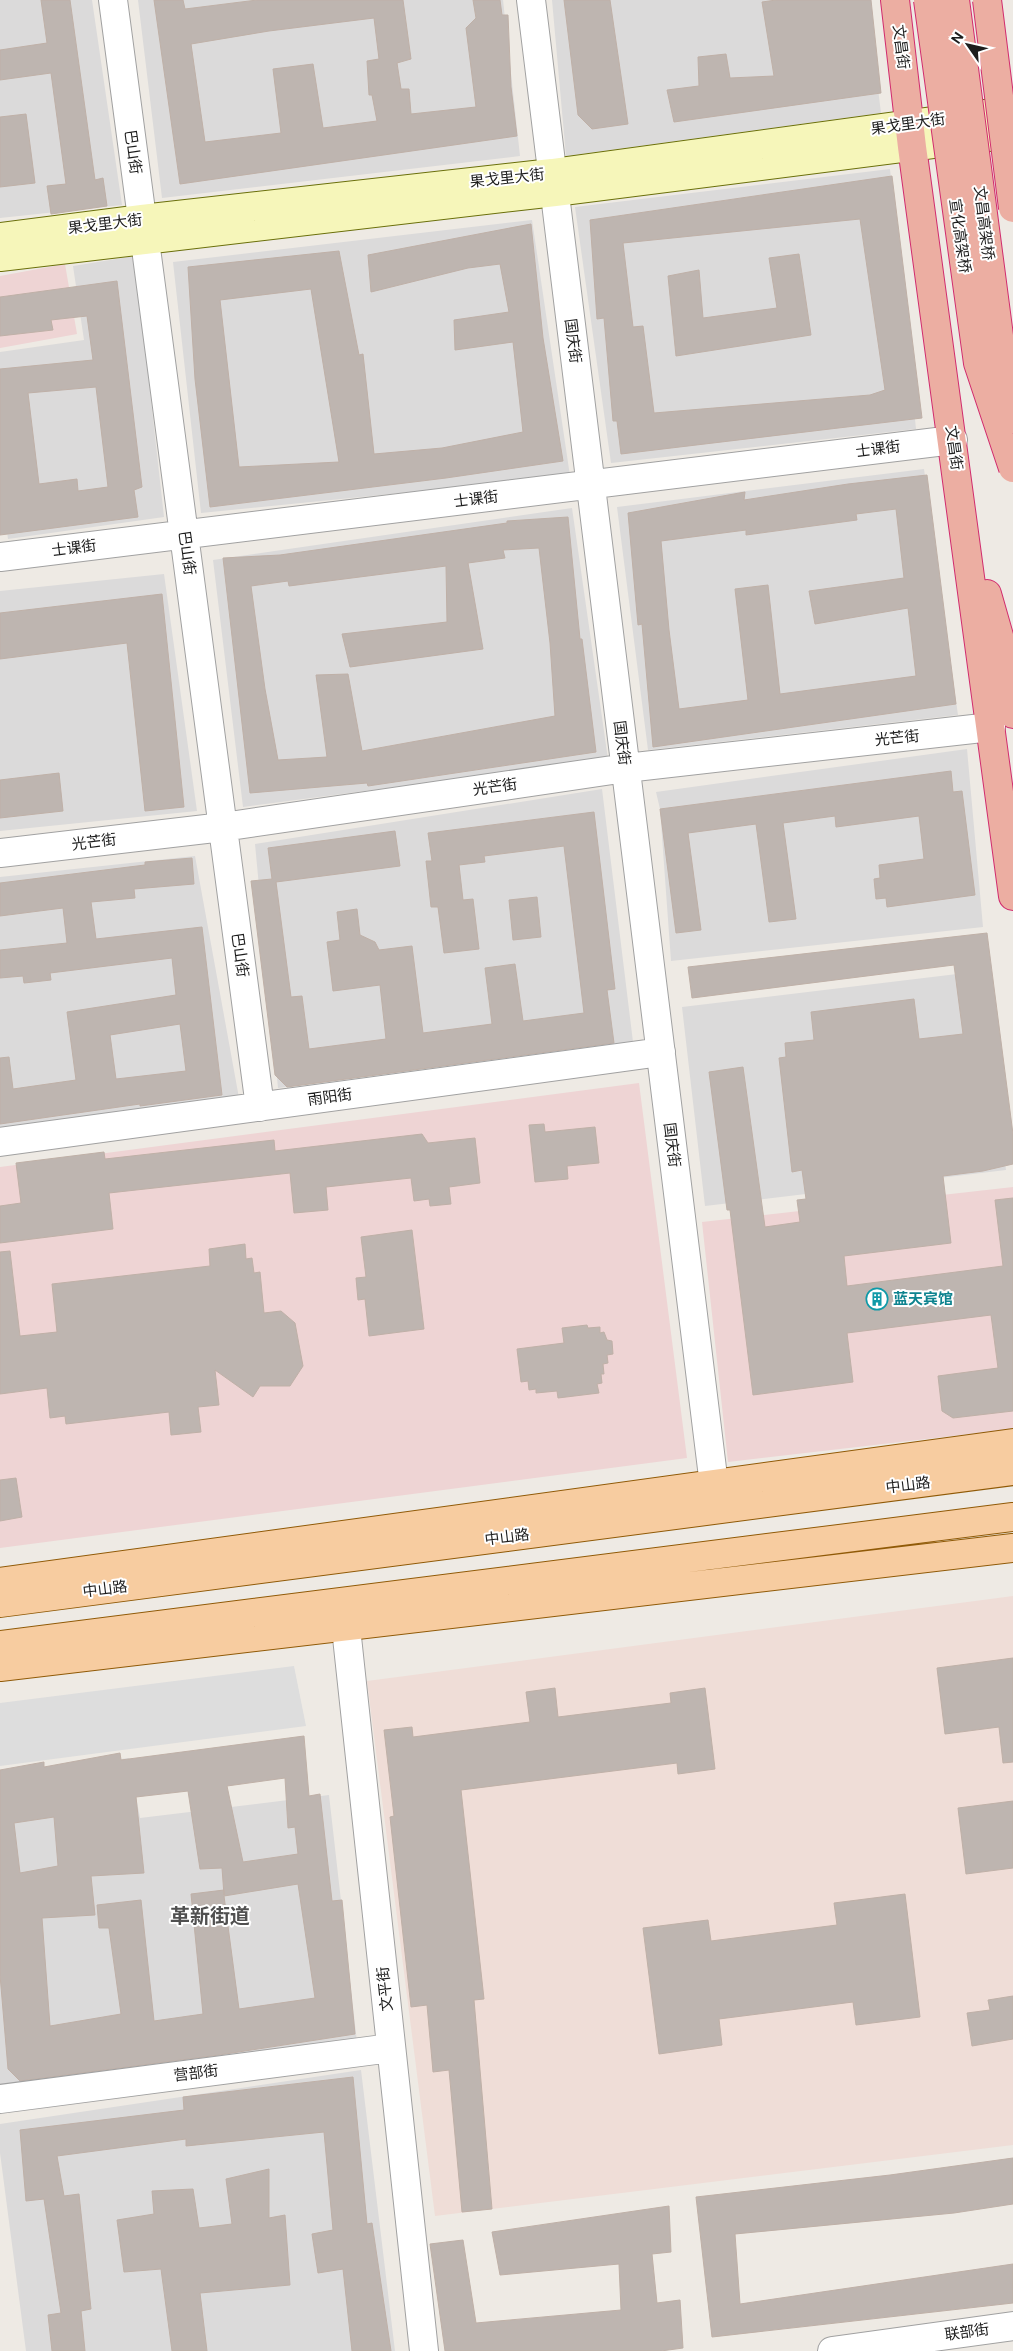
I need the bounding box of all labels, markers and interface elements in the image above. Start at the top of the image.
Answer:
north arrow [943,20,993,70]
street label: 文昌街 [888,23,914,71]
text: N [947,28,968,47]
street label: 果戈里大街 [869,109,947,139]
street label: 巴山街 [120,128,146,176]
street label: 果戈里大街 [469,164,545,192]
street label: 文昌高架桥 [970,185,998,261]
street label: 宣化高架桥 [945,197,975,275]
street label: 果戈里大街 [67,210,143,238]
street label: 国庆街 [560,317,586,365]
street label: 文昌街 [941,424,967,472]
street label: 士课街 [854,436,902,462]
street label: 士课街 [452,486,500,512]
street label: 巴山街 [174,529,200,577]
street label: 士课街 [50,535,98,561]
street label: 国庆街 [609,719,635,767]
street label: 光芒街 [874,726,920,750]
street label: 光芒街 [471,774,519,800]
street label: 光芒街 [70,829,118,855]
street label: 巴山街 [227,931,253,979]
street label: 雨阳街 [306,1084,354,1110]
street label: 国庆街 [659,1121,685,1169]
building icon: 蓝天宾馆 [865,1287,889,1311]
place label: 蓝天宾馆 [893,1289,953,1309]
street label: 中山路 [884,1472,932,1498]
street label: 中山路 [483,1524,531,1550]
street label: 中山路 [81,1576,129,1602]
district label: 革新街道 [170,1903,250,1929]
street label: 文平街 [373,1966,397,2012]
street label: 营部街 [172,2060,220,2086]
street label: 联部街 [943,2319,991,2345]

